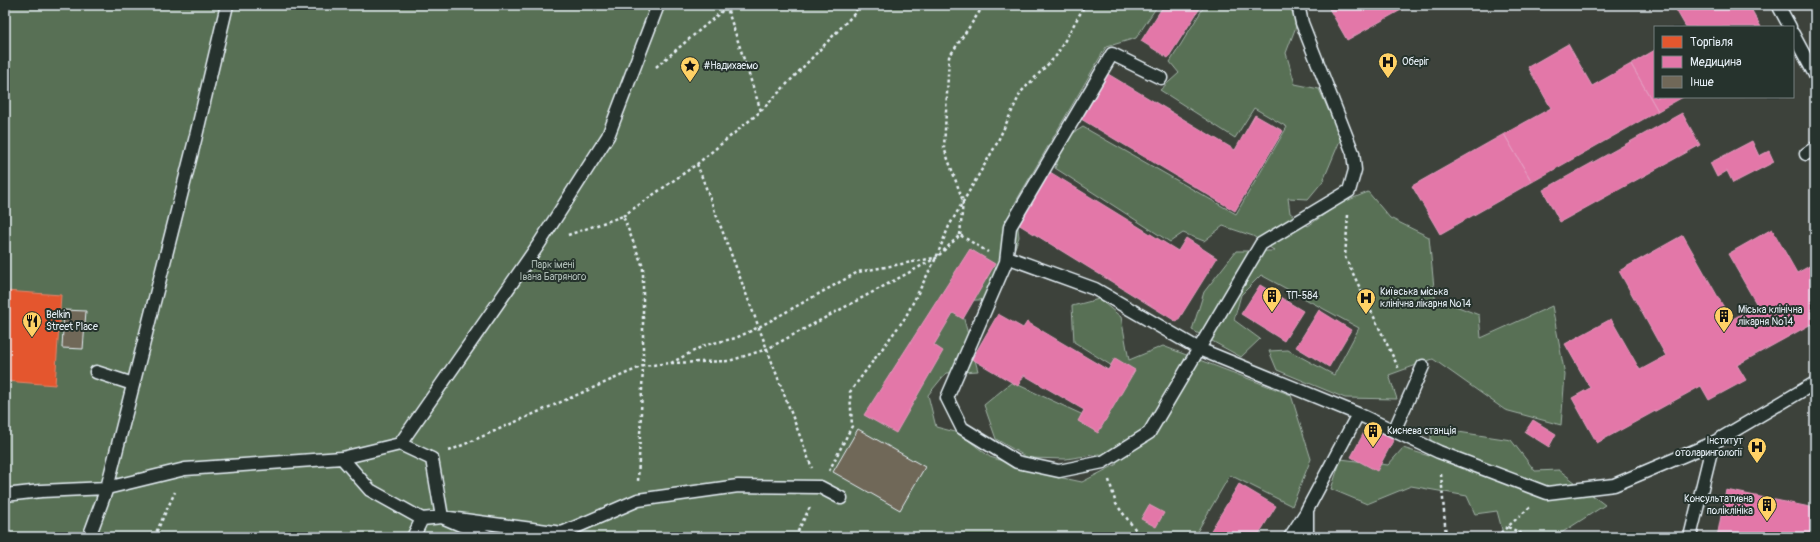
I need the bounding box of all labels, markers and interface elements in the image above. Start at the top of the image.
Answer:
legend [1654,26,1794,98]
text: Торгівля [1690,35,1733,50]
hospital icon: Оберіг [1377,51,1399,79]
place icon: #Надихаемо [679,55,701,83]
text: Медицина [1690,55,1742,70]
place label: Оберіг [1402,56,1430,68]
place label: #Надихаемо [703,60,759,72]
text: Інше [1690,75,1714,90]
park label: Парк імені Івана Багряного [520,259,587,283]
building icon: ТП-584 [1261,285,1283,313]
place label: Київська міська клінічна лікарня №14 [1380,286,1471,310]
hospital icon: Київська міська клінічна лікарня №14 [1355,287,1377,315]
place label: ТП-584 [1286,290,1318,302]
place label: Міська клінічна лікарня №14 [1738,304,1803,328]
building icon: Міська клінічна лікарня №14 [1713,305,1735,333]
place label: Belkin Street Place [46,309,98,333]
restaurant icon: Belkin Street Place [21,310,43,338]
building icon: Киснева станція [1362,420,1384,448]
place label: Киснева станція [1387,425,1457,437]
place label: Інститут отоларингології [1675,435,1743,459]
hospital icon: Інститут отоларингології [1746,436,1768,464]
place label: Консультативна поліклініка [1684,493,1753,517]
building icon: Консультативна поліклініка [1756,494,1778,522]

